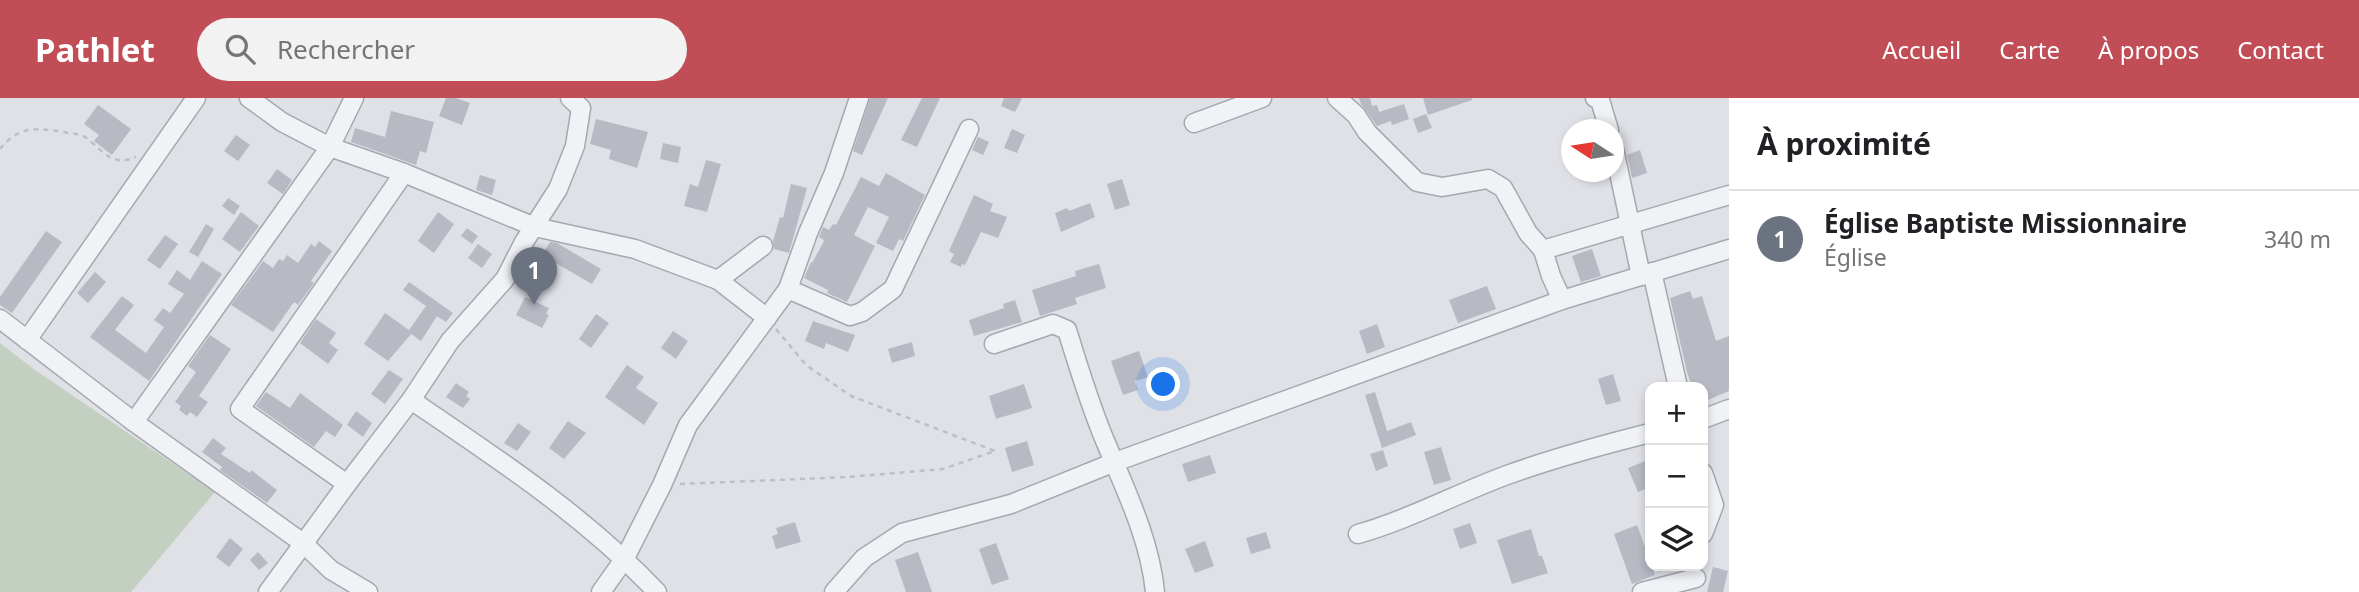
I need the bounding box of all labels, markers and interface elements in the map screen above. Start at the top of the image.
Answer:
search box [197,18,687,81]
text: Pathlet [35,27,155,72]
icon: search [221,30,259,68]
text: Rechercher [277,31,415,67]
text: Accueil [1882,33,1961,66]
text: Carte [1999,33,2060,66]
text: À propos [2098,33,2199,66]
text: Contact [2237,33,2324,66]
north arrow [1561,119,1624,182]
text: À proximité [1757,123,1931,164]
text: Église Baptiste Missionnaire [1824,205,2187,241]
text: 1 [1773,223,1787,255]
text: 340 m [2264,223,2331,255]
text: Église [1824,241,1887,273]
pin: 1 [511,247,557,305]
your location [1146,367,1180,401]
map controls [1645,382,1708,571]
button: + [1645,382,1708,445]
button: − [1645,445,1708,508]
button: layers [1645,508,1708,571]

